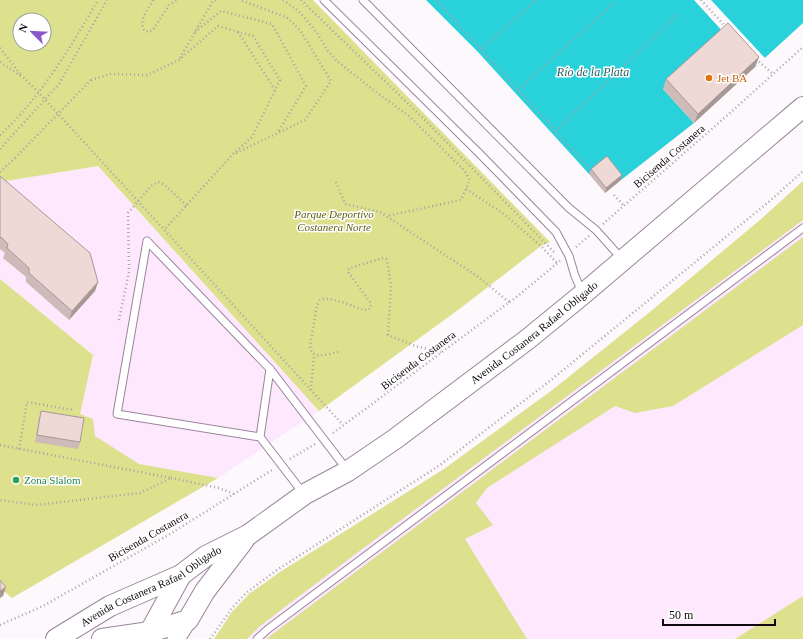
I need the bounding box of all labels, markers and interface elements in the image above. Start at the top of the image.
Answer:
north arrow [12,12,52,52]
text: N [16,22,30,34]
water label: Río de la Plata [556,65,629,79]
place label: Jet BA [717,72,747,84]
marker: Jet BA [704,73,714,83]
street label: Bicisenda Costanera [631,122,707,190]
park label: Parque Deportivo Costanera Norte [293,208,374,233]
street label: Avenida Costanera Rafael Obligado [468,278,600,386]
street label: Bicisenda Costanera [378,328,458,392]
place label: Zona Slalom [24,474,81,486]
marker: Zona Slalom [11,475,21,485]
street label: Bicisenda Costanera [106,508,190,564]
street label: Avenida Costanera Rafael Obligado [78,543,224,629]
scale bar [663,601,775,627]
text: 50 m [669,608,694,622]

